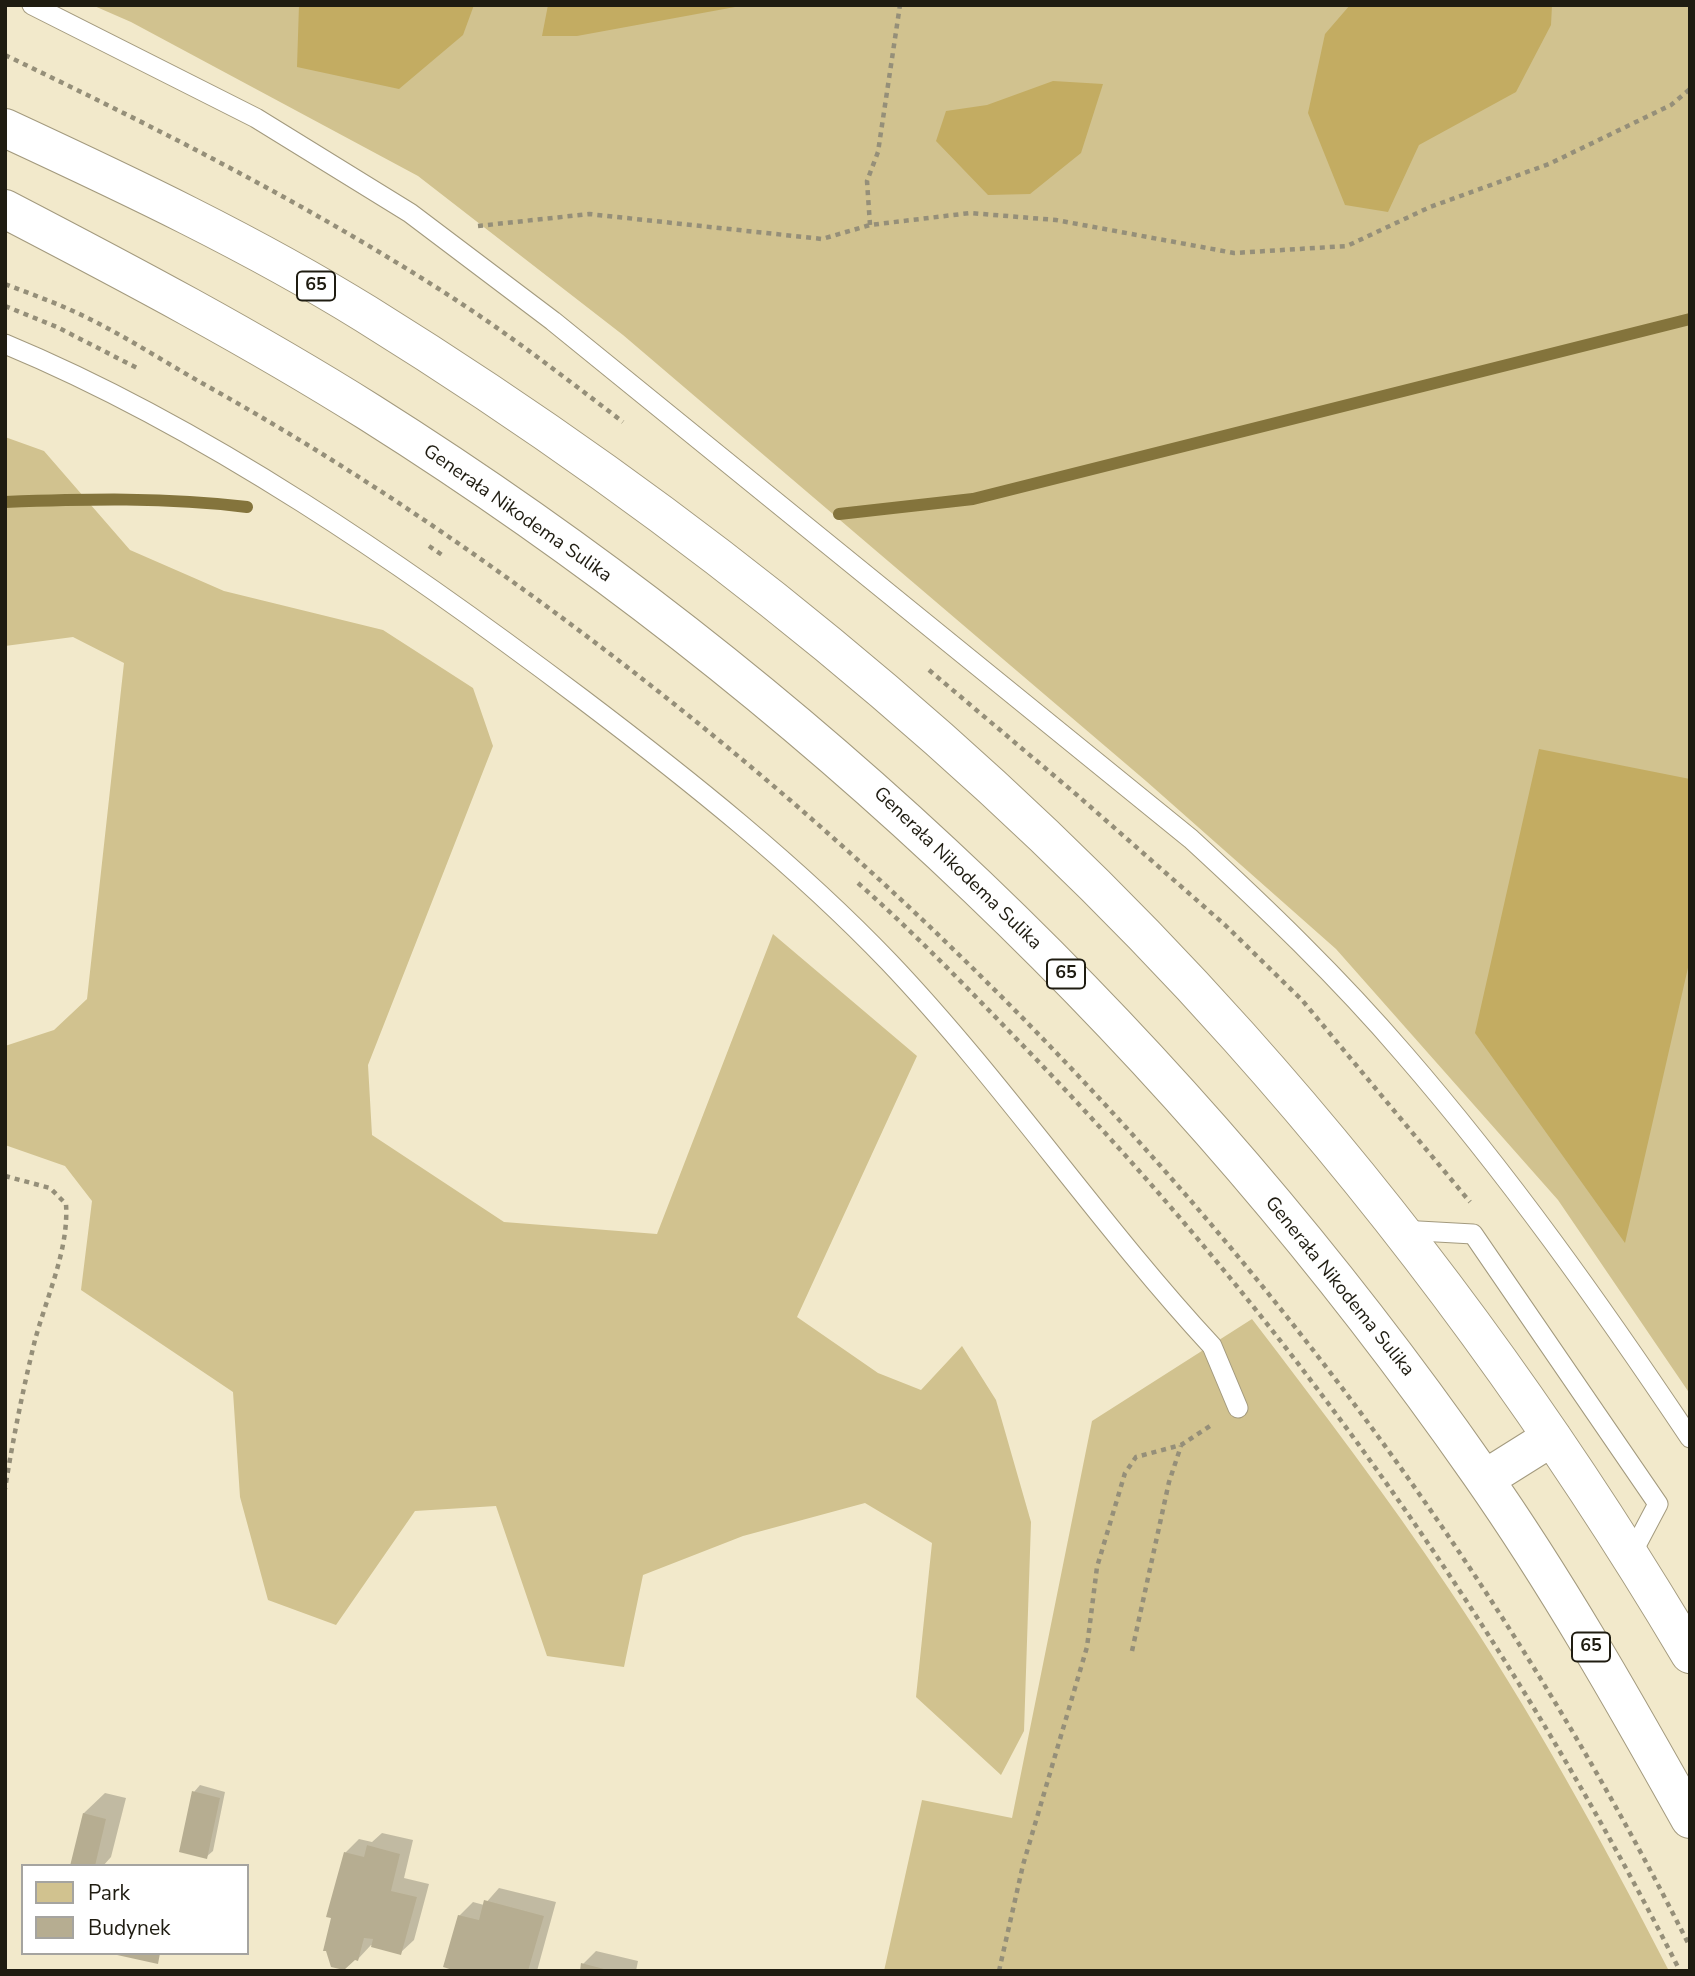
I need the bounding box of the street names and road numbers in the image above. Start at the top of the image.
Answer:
road number: 65 [297,272,335,300]
street label: Generała Nikodema Sulika [418,440,616,588]
street label: Generała Nikodema Sulika [868,783,1046,955]
road number: 65 [1047,959,1085,988]
street label: Generała Nikodema Sulika [1259,1193,1419,1381]
road number: 65 [1572,1632,1610,1662]

